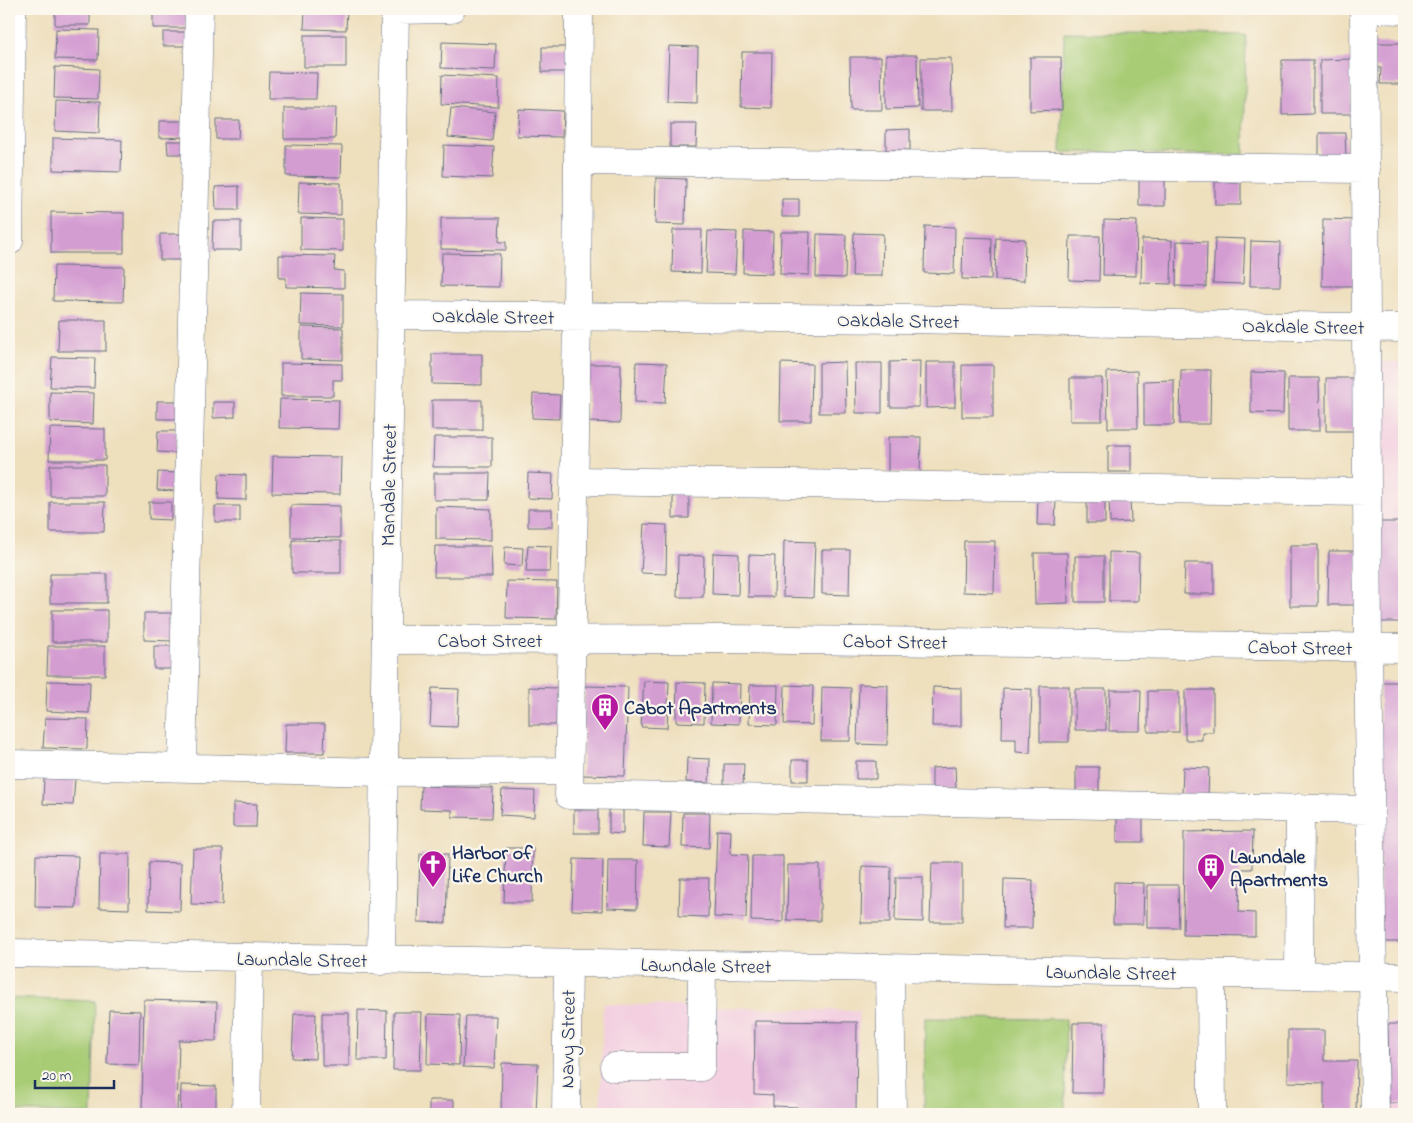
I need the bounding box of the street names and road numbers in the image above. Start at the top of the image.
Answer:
street label: Oakdale Street [431,303,555,334]
street label: Oakdale Street [836,307,960,338]
street label: Oakdale Street [1241,313,1365,344]
street label: Mandale Street [375,423,406,547]
street label: Cabot Street [438,628,543,657]
street label: Cabot Street [842,628,948,659]
street label: Cabot Street [1247,634,1353,665]
street label: Lawndale Street [236,946,368,977]
street label: Lawndale Street [640,952,772,983]
street label: Lawndale Street [1045,959,1177,990]
street label: Navy Street [554,989,585,1089]

